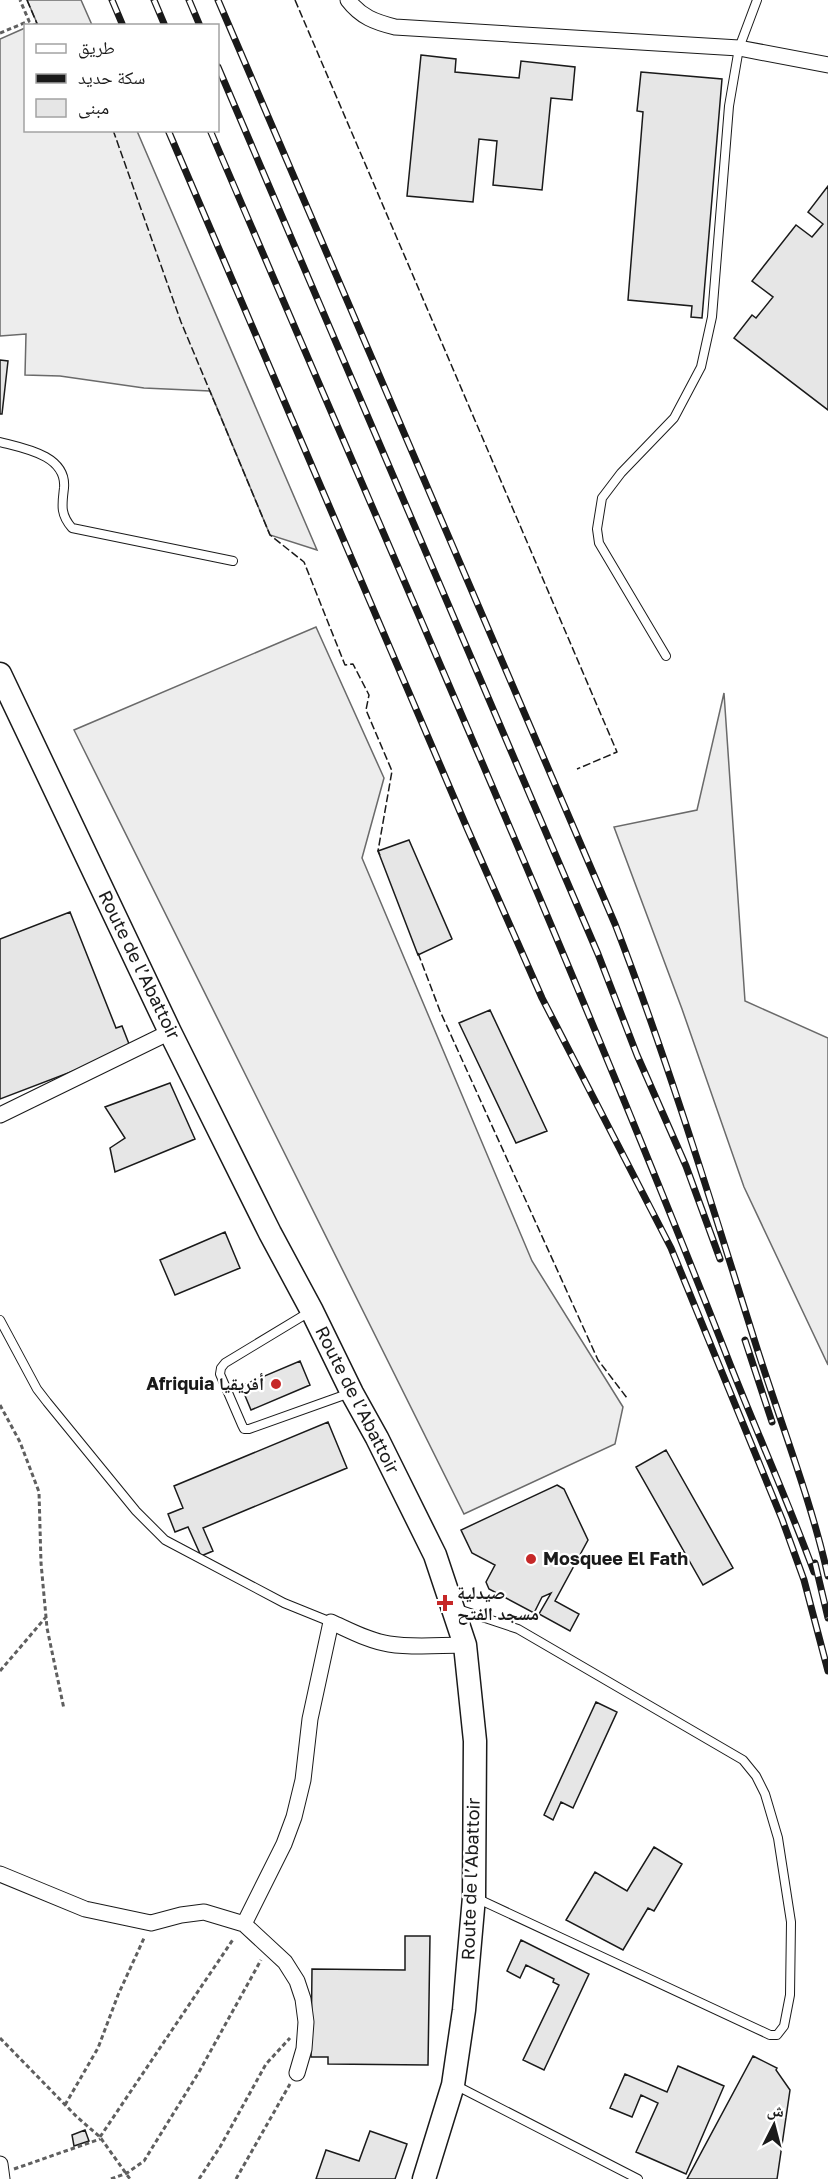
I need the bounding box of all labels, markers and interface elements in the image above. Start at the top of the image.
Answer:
legend [24,24,219,132]
text: طريق [78,36,115,59]
text: سكة حديد [78,66,145,88]
text: مبنى [78,96,109,119]
street label: Route de l’Abattoir [94,887,185,1042]
street label: Route de l’Abattoir [311,1322,405,1477]
place label: Afriquia أفريقيا [146,1372,264,1394]
marker: Afriquia أفريقيا [269,1377,283,1391]
place label: Mosquee El Fath [543,1547,688,1569]
marker: Mosquee El Fath [524,1552,538,1566]
place label: صيدلية مسجد الفتح [457,1581,539,1626]
marker: صيدلية مسجد الفتح [438,1596,452,1610]
street label: Route de l’Abattoir [456,1797,484,1961]
north arrow [744,2095,804,2155]
text: ش [766,2099,785,2121]

